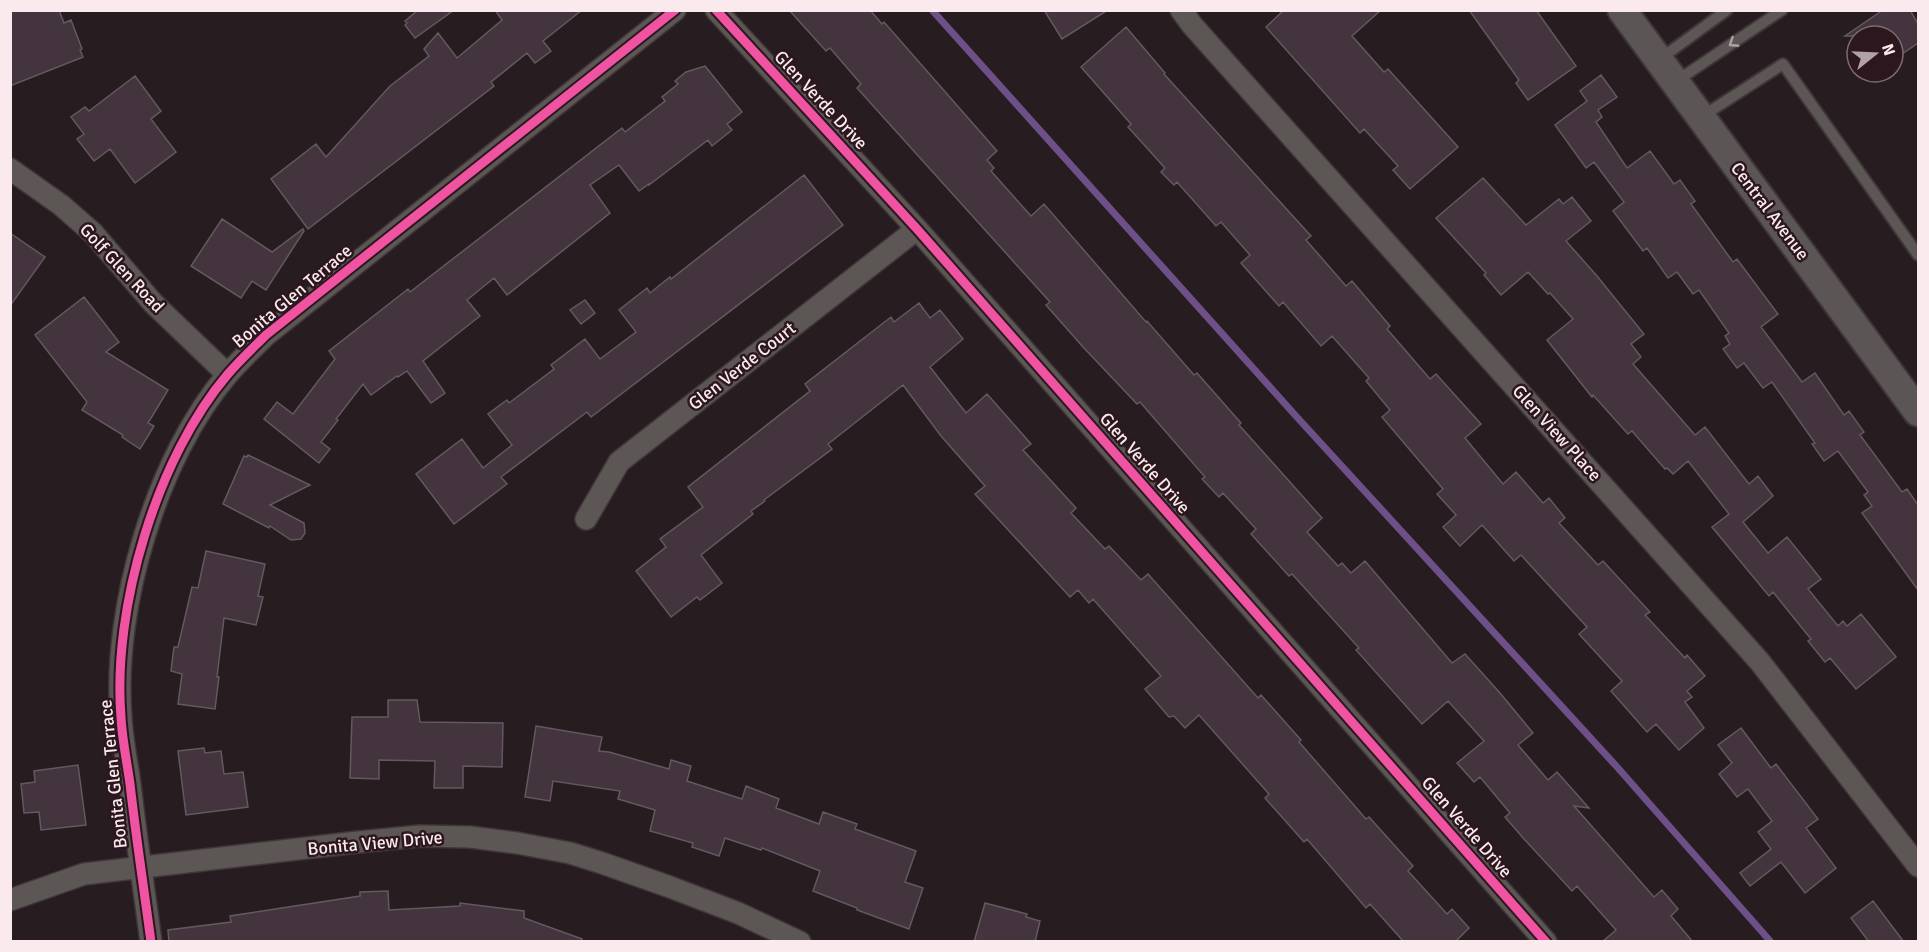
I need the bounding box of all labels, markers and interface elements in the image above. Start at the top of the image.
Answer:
north arrow [1845,24,1905,84]
one-way arrow [1729,35,1740,46]
text: N [1877,41,1900,58]
street label: Glen Verde Drive [770,46,872,154]
street label: Central Avenue [1726,158,1814,264]
street label: Golf Glen Road [75,219,169,317]
street label: Bonita Glen Terrace [228,239,356,353]
street label: Glen Verde Court [684,317,800,415]
street label: Glen View Place [1508,380,1606,486]
street label: Glen Verde Drive [1095,408,1195,518]
street label: Bonita Glen Terrace [94,698,132,850]
street label: Glen Verde Drive [1417,772,1517,882]
street label: Bonita View Drive [307,826,443,860]

